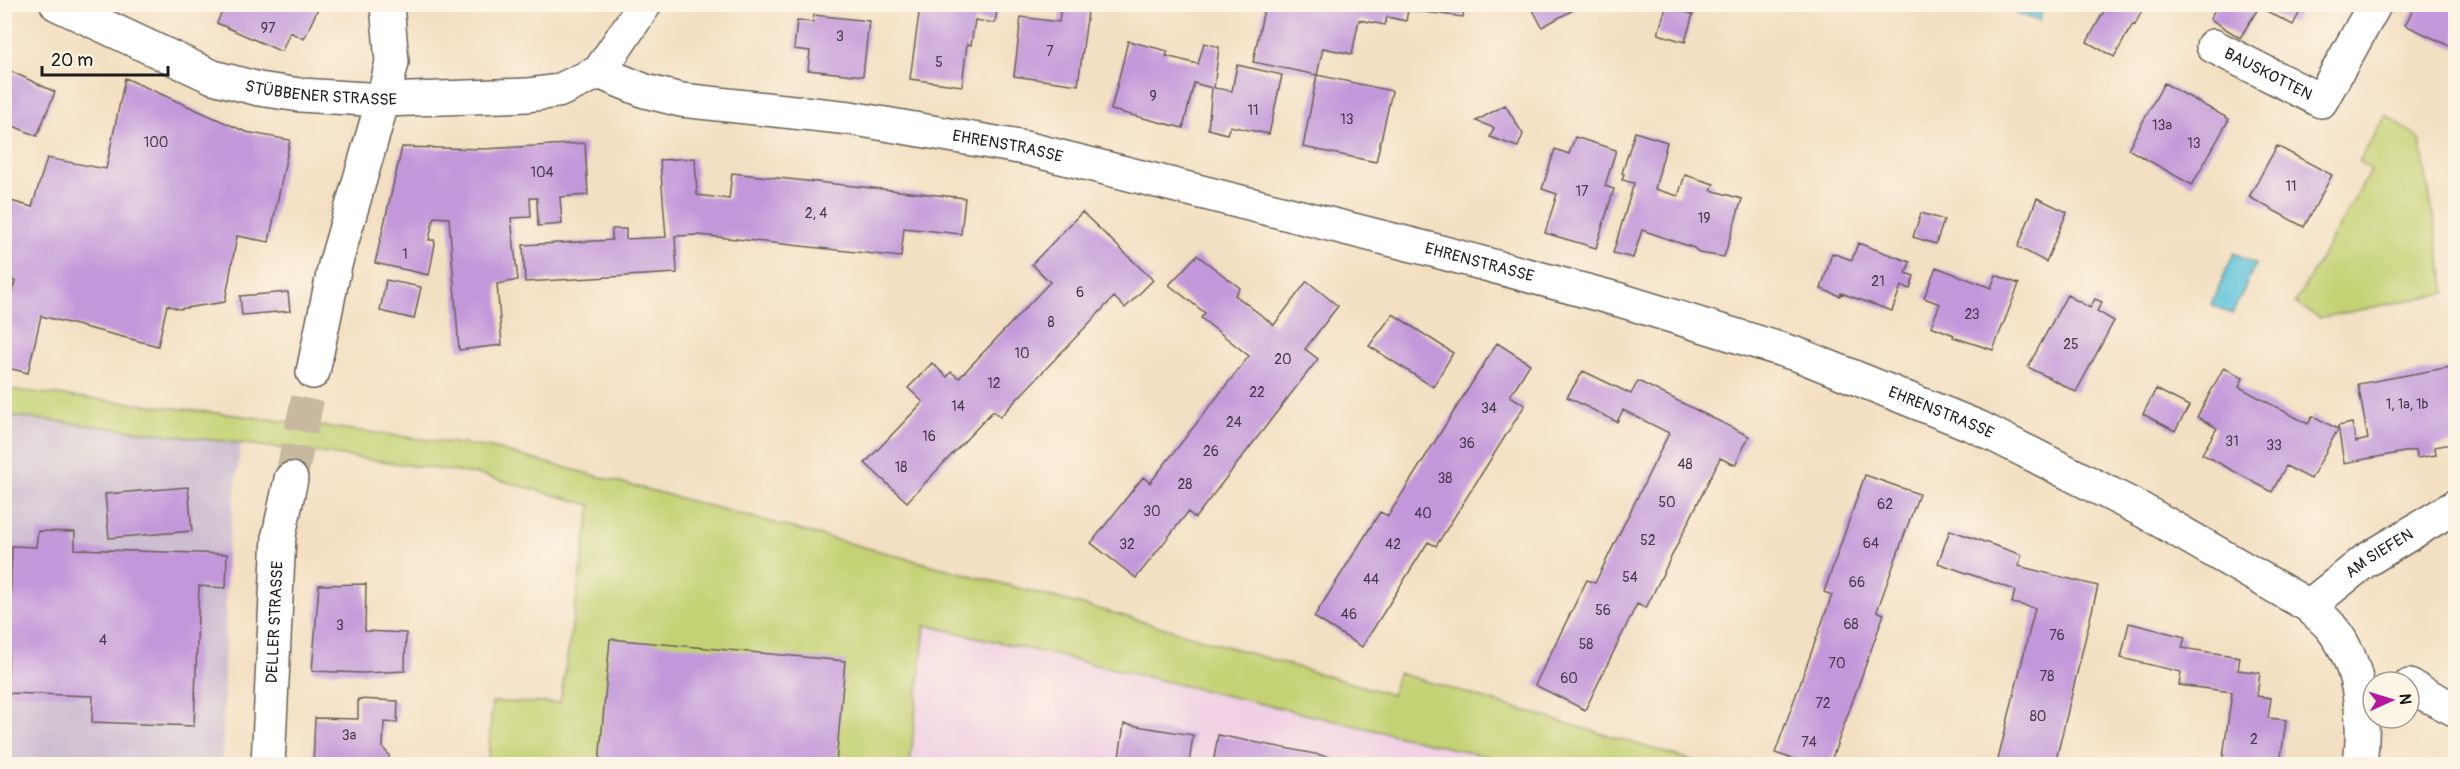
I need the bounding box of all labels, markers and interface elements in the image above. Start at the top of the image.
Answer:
house number: 97 [261,20,276,37]
house number: 3 [836,28,844,45]
scale bar [42,39,168,77]
house number: 7 [1046,43,1054,60]
street label: BAUSKOTTEN [2221,43,2316,105]
text: 20 m [51,49,93,72]
house number: 5 [935,54,943,71]
street label: STÜBBENER STRASSE [243,76,397,110]
house number: 9 [1149,88,1157,105]
house number: 11 [1248,102,1258,119]
house number: 13 [1340,111,1354,128]
house number: 13a [2152,117,2172,134]
street label: EHRENSTRASSE [951,126,1065,167]
house number: 100 [144,134,168,151]
house number: 13 [2187,135,2201,152]
house number: 104 [530,164,554,181]
house number: 11 [2286,178,2296,195]
house number: 17 [1576,183,1589,200]
house number: 2, 4 [805,205,827,222]
house number: 19 [1698,210,1710,227]
street label: EHRENSTRASSE [1423,238,1536,287]
house number: 1 [402,246,408,263]
house number: 21 [1871,273,1885,290]
house number: 6 [1076,284,1084,301]
house number: 23 [1964,306,1980,323]
house number: 8 [1047,314,1055,331]
house number: 25 [2063,336,2079,353]
house number: 10 [1014,345,1030,362]
house number: 20 [1274,351,1292,368]
house number: 12 [987,375,1001,392]
street label: EHRENSTRASSE [1885,382,1997,443]
house number: 22 [1249,384,1265,401]
house number: 1, 1a, 1b [2386,396,2428,413]
house number: 14 [951,398,965,415]
house number: 34 [1481,400,1497,417]
house number: 24 [1226,414,1242,431]
house number: 16 [922,428,936,445]
house number: 31 [2225,433,2239,450]
house number: 36 [1459,435,1475,452]
house number: 33 [2266,437,2282,454]
house number: 26 [1203,443,1219,460]
house number: 48 [1677,456,1693,473]
house number: 18 [895,459,907,476]
house number: 38 [1438,470,1452,487]
house number: 28 [1178,476,1192,493]
house number: 50 [1658,494,1676,511]
house number: 62 [1877,496,1893,513]
house number: 30 [1143,503,1161,520]
house number: 40 [1414,505,1432,522]
street label: AM SIEFEN [2341,524,2417,583]
house number: 52 [1640,532,1656,549]
house number: 64 [1863,535,1879,552]
house number: 32 [1119,536,1135,553]
house number: 42 [1385,536,1401,553]
street label: DELLER STRASSE [262,561,288,684]
house number: 54 [1622,569,1638,586]
house number: 44 [1363,571,1379,588]
house number: 66 [1849,574,1865,591]
house number: 56 [1595,602,1611,619]
house number: 46 [1341,606,1357,623]
house number: 68 [1843,616,1859,633]
house number: 3 [336,617,344,634]
house number: 76 [2049,627,2065,644]
house number: 4 [99,632,107,649]
house number: 58 [1579,636,1593,653]
house number: 70 [1829,655,1845,672]
house number: 78 [2040,668,2054,685]
house number: 60 [1560,670,1578,687]
north arrow [2361,670,2421,730]
text: N [2395,693,2415,705]
house number: 72 [1815,695,1831,712]
house number: 80 [2030,708,2046,725]
house number: 3a [342,727,356,744]
house number: 2 [2250,731,2258,748]
house number: 74 [1801,734,1817,751]

